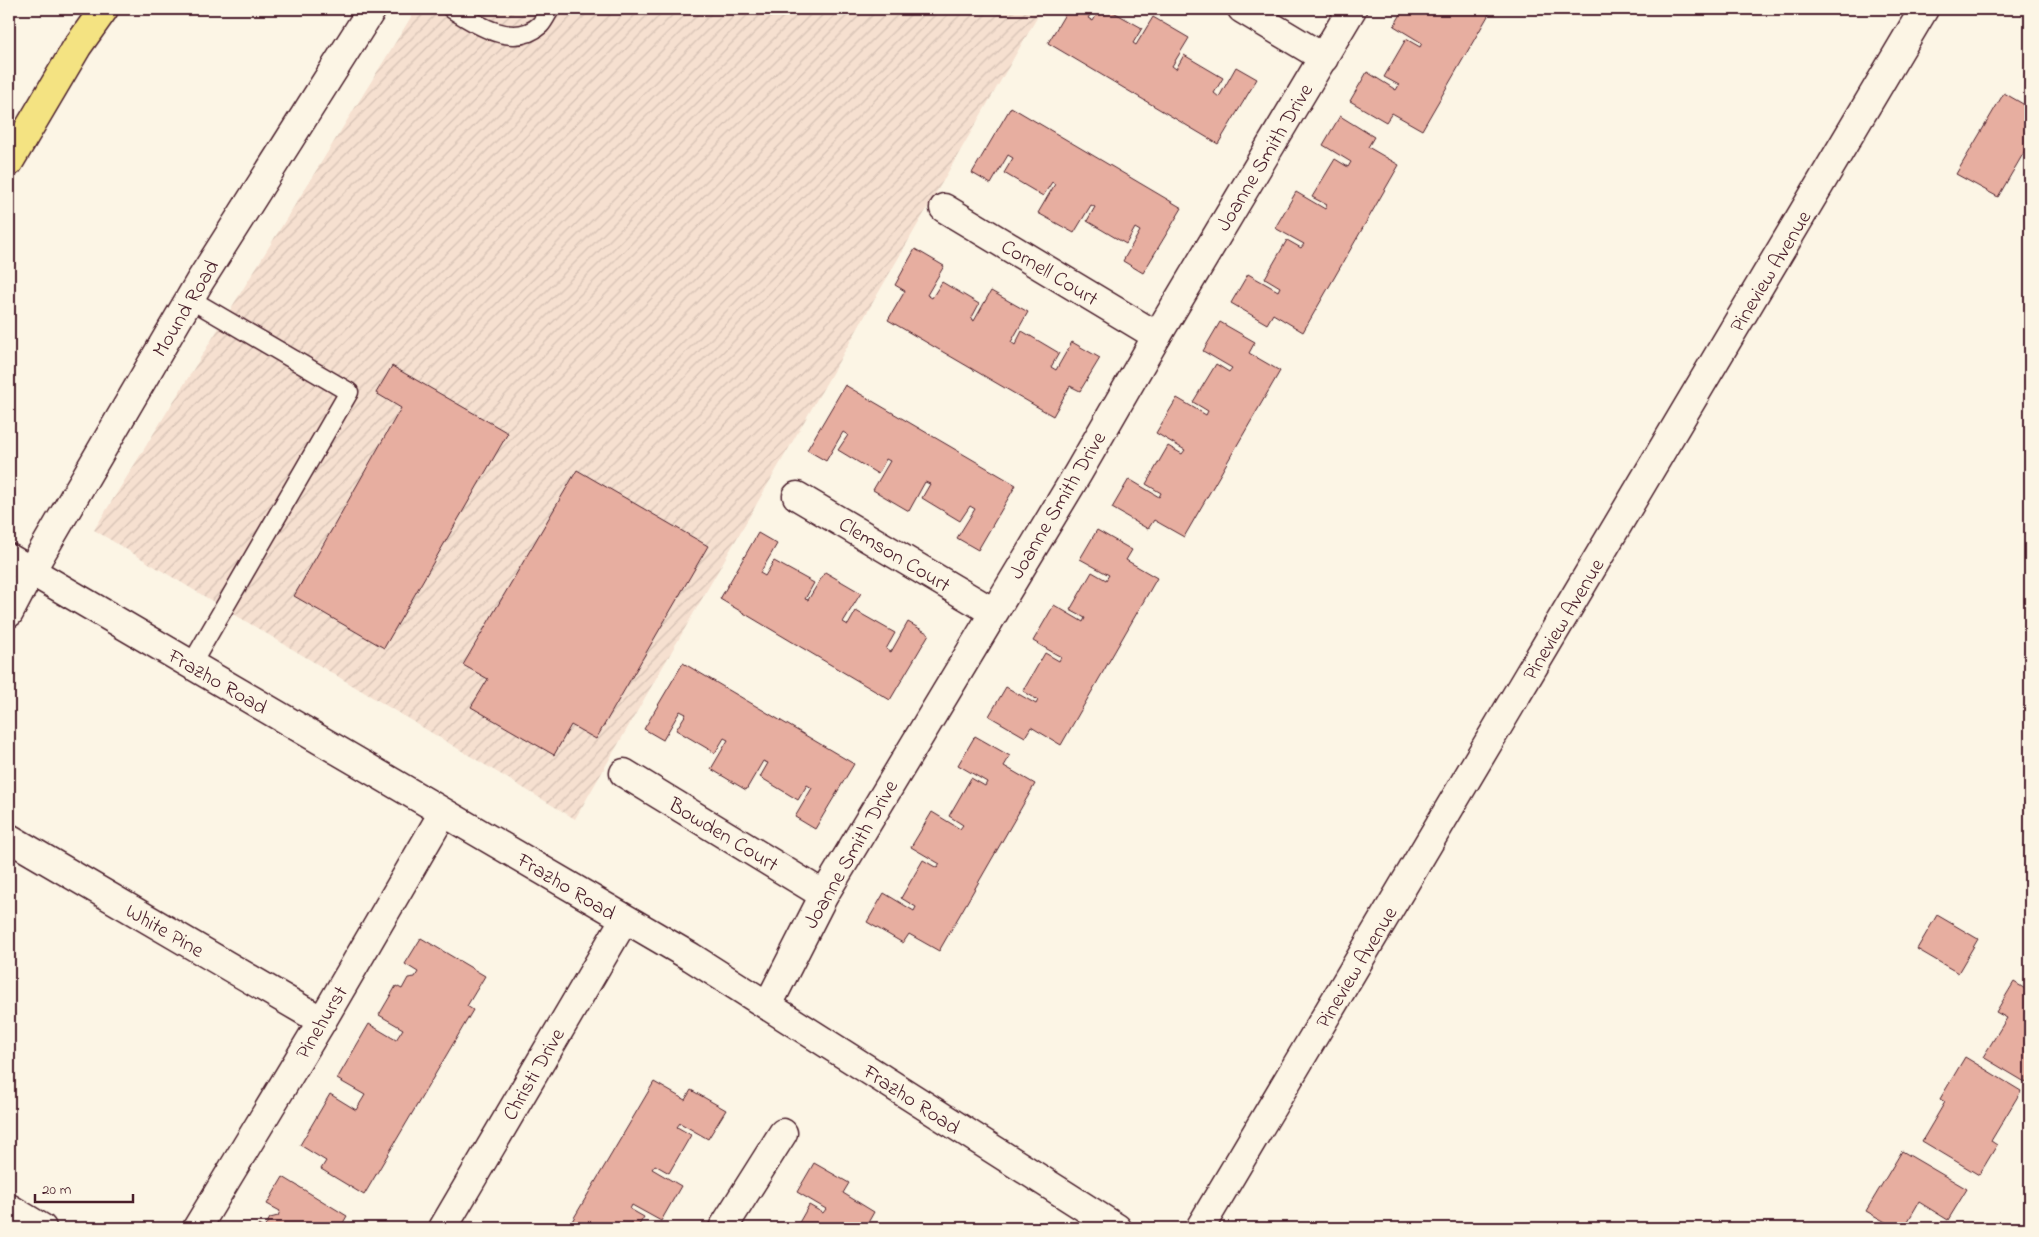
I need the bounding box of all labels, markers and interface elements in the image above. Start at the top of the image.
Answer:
street label: Joanne Smith Drive [1210,78,1322,238]
street label: Pineview Avenue [1723,205,1820,339]
street label: Cornell Court [995,233,1103,315]
street label: Mound Road [146,255,228,363]
street label: Joanne Smith Drive [1003,426,1115,586]
street label: Clemson Court [832,510,956,601]
street label: Pineview Avenue [1516,553,1613,687]
street label: Frazho Road [161,642,272,723]
street label: Joanne Smith Drive [797,774,907,935]
street label: Bowden Court [661,791,784,880]
street label: Frazho Road [510,846,621,929]
street label: White Pine [119,897,209,967]
street label: Pineview Avenue [1309,901,1406,1035]
street label: Pinehurst [289,981,356,1065]
street label: Christi Drive [496,1023,574,1127]
street label: Frazho Road [856,1057,966,1143]
scale bar [35,1172,132,1204]
text: 20 m [42,1179,72,1201]

